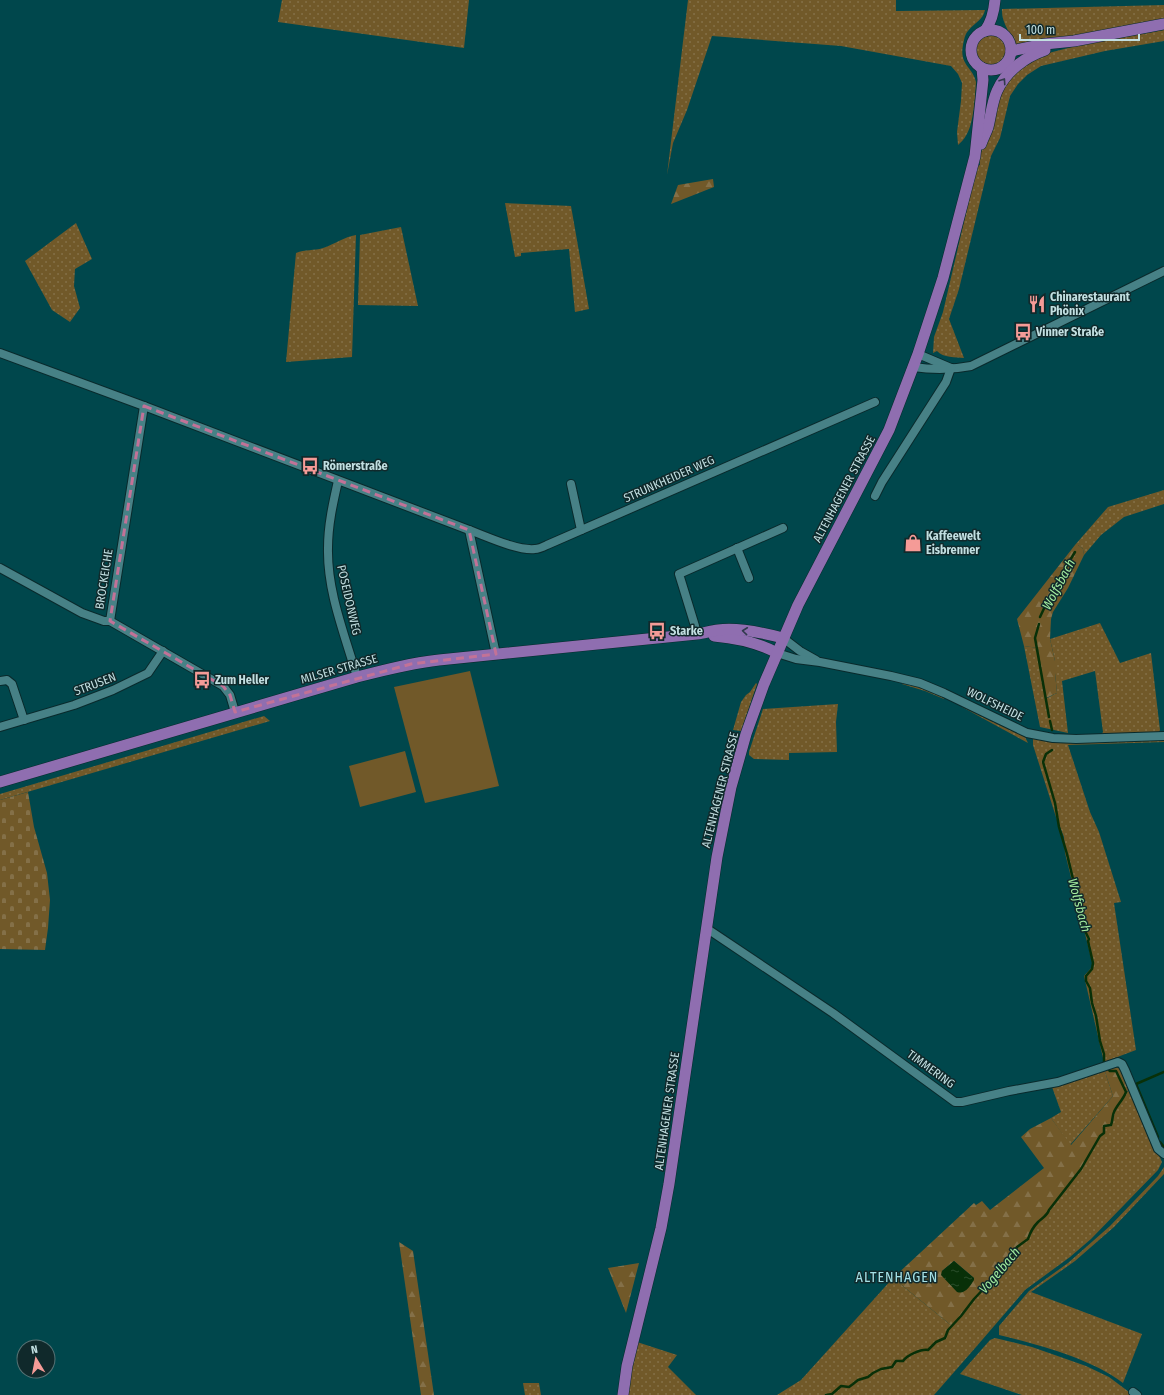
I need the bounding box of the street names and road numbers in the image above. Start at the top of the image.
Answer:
street label: ALTENHAGENER STRASSE [810,433,878,545]
street label: STRUNKHEIDER WEG [622,453,717,505]
street label: BROCKEICHE [92,548,116,610]
street label: POSEIDONWEG [334,564,364,637]
street label: MILSER STRASSE [299,651,379,687]
street label: STRUSEN [72,670,118,698]
street label: WOLFSHEIDE [964,684,1026,724]
street label: ALTENHAGENER STRASSE [699,730,741,849]
street label: TIMMERING [905,1047,958,1091]
street label: ALTENHAGENER STRASSE [652,1051,682,1171]

